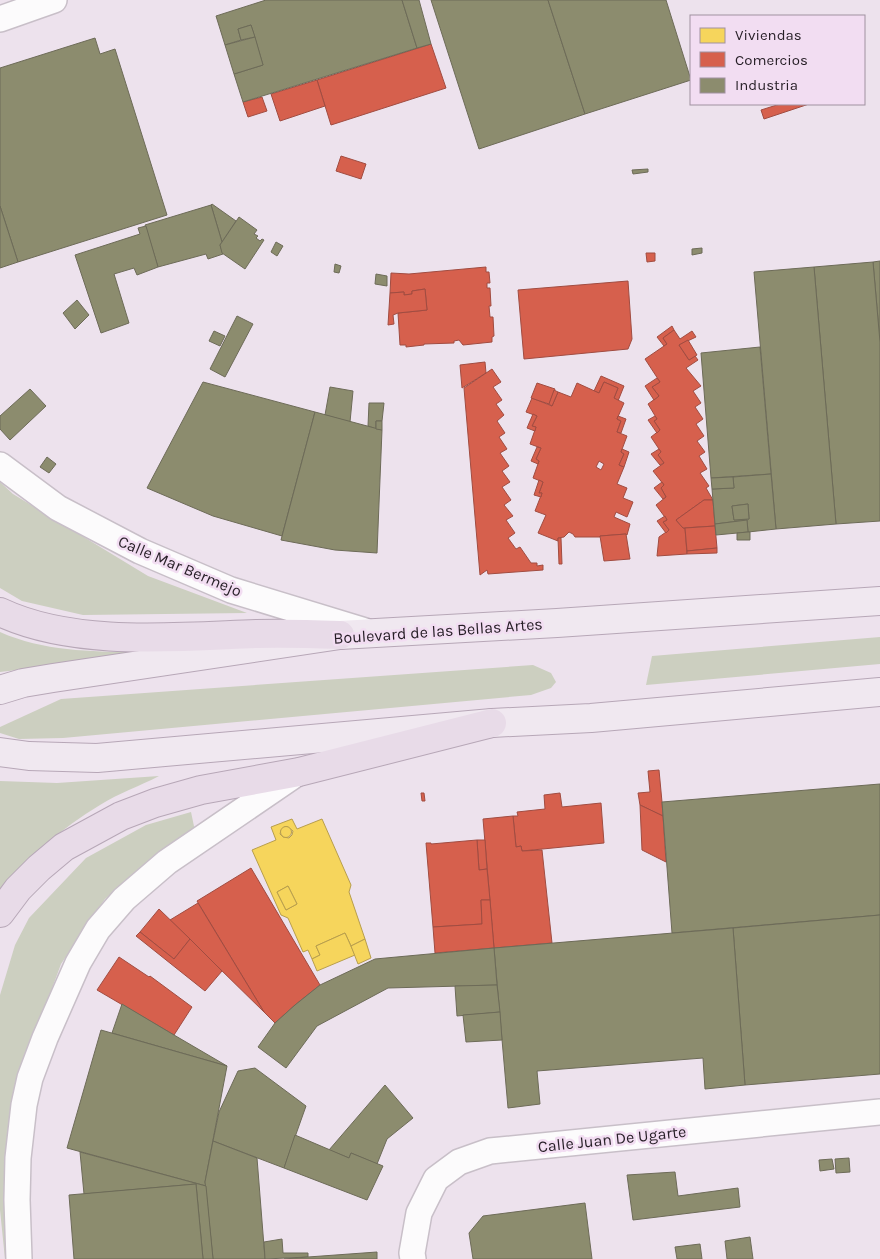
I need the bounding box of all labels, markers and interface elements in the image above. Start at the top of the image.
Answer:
legend [690,15,865,105]
text: Viviendas [735,26,802,44]
text: Comercios [735,51,808,69]
text: Industria [735,76,798,94]
street label: Calle Mar Bermejo [115,531,245,601]
street label: Boulevard de las Bellas Artes [333,614,543,648]
street label: Calle Juan De Ugarte [537,1122,687,1156]

